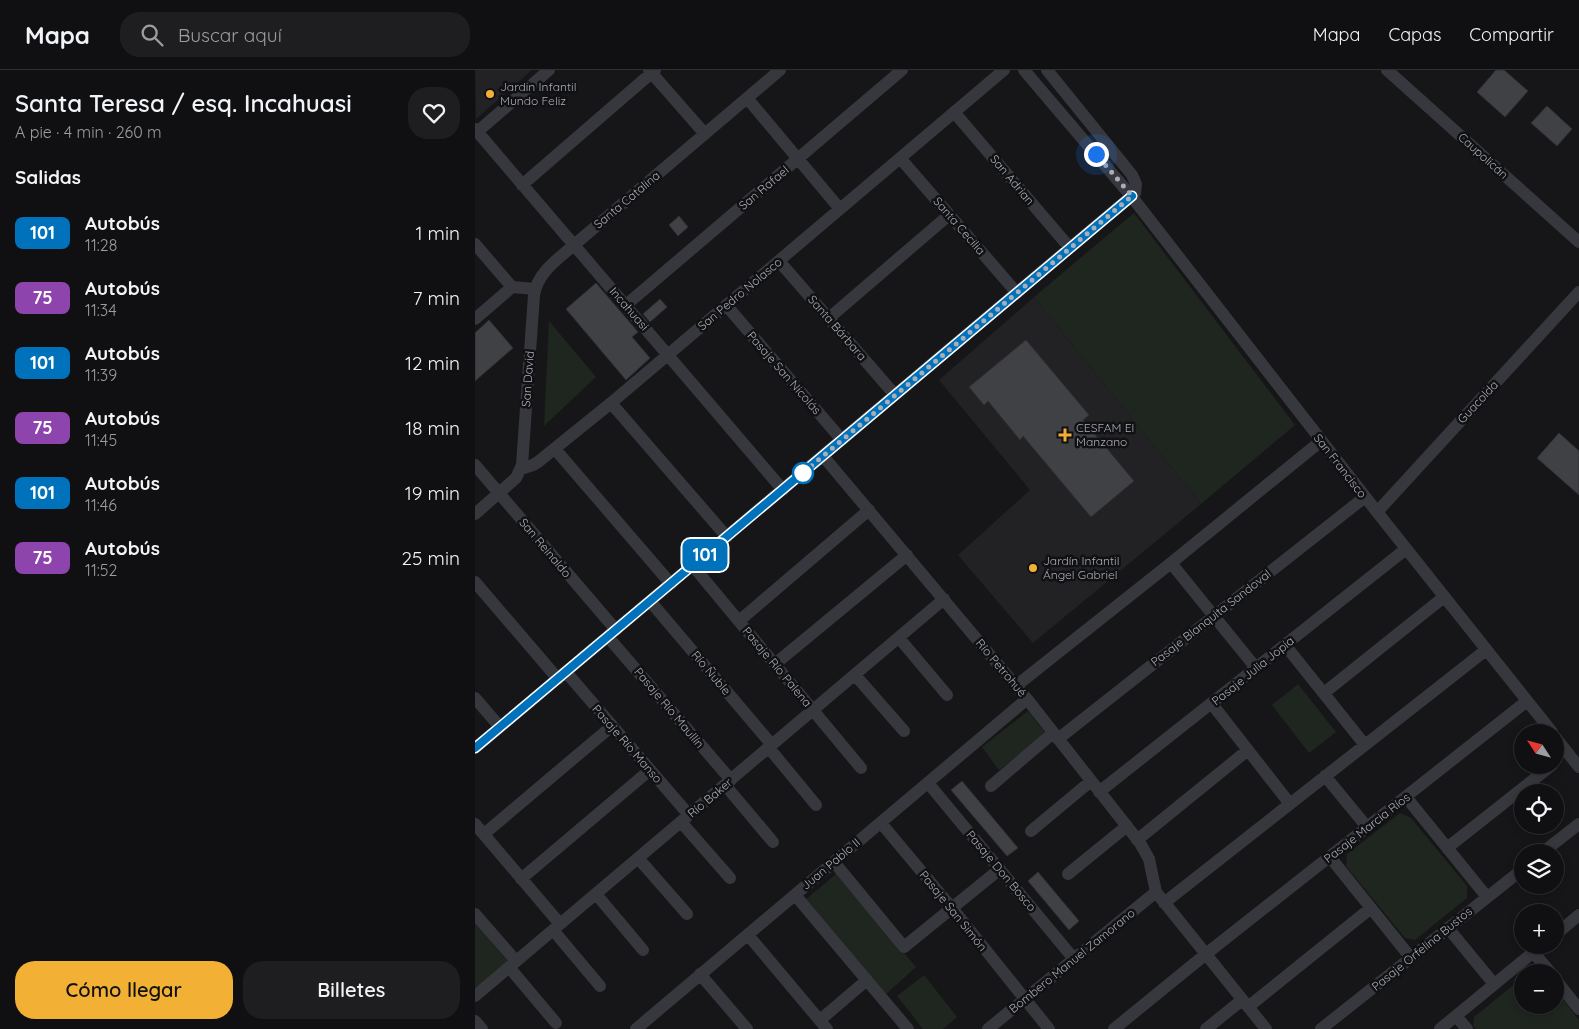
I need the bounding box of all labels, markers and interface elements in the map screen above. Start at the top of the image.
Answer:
search box [120,12,470,57]
text: Mapa [25,20,90,50]
icon: search [138,21,166,49]
text: Buscar aquí [178,23,282,47]
text: Mapa [1313,23,1360,46]
text: Capas [1388,23,1441,46]
text: Compartir [1469,23,1554,46]
place label: Jardin Infantil Mundo Feliz [500,79,576,108]
button: heart [408,87,460,139]
text: Santa Teresa / esq. Incahuasi [15,88,352,118]
marker: Jardin Infantil Mundo Feliz [484,88,496,100]
text: A pie · 4 min · 260 m [15,122,162,142]
street label: Caupolicán [1455,129,1511,182]
your location [1084,142,1109,167]
street label: San Adrian [987,152,1038,208]
street label: San Rafael [736,162,792,213]
text: Salidas [15,165,81,189]
street label: Santa Catalina [591,168,663,232]
street label: Santa Cecilia [930,194,989,258]
text: Autobús [85,211,160,235]
text: 101 [30,221,55,244]
text: 1 min [415,221,460,245]
text: 11:28 [85,235,117,255]
street label: San Pedro Nolasco [695,254,785,333]
text: Autobús [85,276,160,300]
street label: Incahuasi [606,284,652,333]
text: 75 [32,286,53,309]
text: 7 min [413,286,460,310]
street label: Santa Bárbara [805,292,870,363]
text: 11:34 [85,300,117,320]
street label: Pasaje San Nicolás [744,328,825,418]
text: Autobús [85,341,160,365]
street label: San David [518,350,537,408]
text: 101 [30,351,55,374]
text: 12 min [405,351,460,375]
text: 11:39 [85,365,117,385]
street label: Guacolda [1454,377,1501,426]
text: Autobús [85,406,160,430]
text: 75 [32,416,53,439]
text: 18 min [405,416,460,440]
place label: CESFAM El Manzano [1076,420,1134,449]
marker: CESFAM El Manzano [1058,428,1072,442]
text: 11:45 [85,430,117,450]
street label: San Francisco [1311,431,1370,501]
unlabelled marker [792,462,814,484]
text: Autobús [85,471,160,495]
text: 101 [30,481,55,504]
text: 19 min [405,481,460,505]
text: 11:46 [85,495,117,515]
street label: San Reinaldo [516,515,575,580]
text: Autobús [85,536,160,560]
line badge: 101 [676,539,734,571]
text: 101 [692,543,718,566]
text: 75 [32,546,53,569]
text: 25 min [402,546,460,570]
place label: Jardín Infantil Ángel Gabriel [1043,553,1119,582]
text: 11:52 [85,560,117,580]
marker: Jardín Infantil Ángel Gabriel [1027,562,1039,574]
street label: Pasaje Blanquita Sandoval [1148,566,1274,669]
street label: Pasaje Río Palena [740,624,815,710]
street label: Pasaje Julia Jopia [1209,633,1297,708]
street label: Río Petrohué [973,636,1030,700]
street label: Río Ñuble [688,647,734,698]
street label: Pasaje Río Maullín [631,664,707,751]
street label: Pasaje Río Manso [589,701,665,786]
north arrow [1514,724,1564,774]
map controls [1514,724,1564,1014]
street label: Río Baker [684,774,735,821]
button: locate [1514,784,1564,834]
street label: Pasaje Marcia Ríos [1321,789,1413,866]
street label: Pasaje Don Bosco [963,827,1040,914]
street label: Juan Pablo II [798,835,863,892]
button: layers [1514,844,1564,894]
street label: Pasaje San Simón [916,867,990,954]
street label: Pasaje Orfelina Bustos [1368,903,1475,994]
button: + [1514,904,1564,954]
street label: Bombero Manuel Zamorano [1006,905,1138,1016]
button: Cómo llegar [15,961,233,1019]
button: Billetes [243,961,460,1019]
button: − [1514,964,1564,1014]

